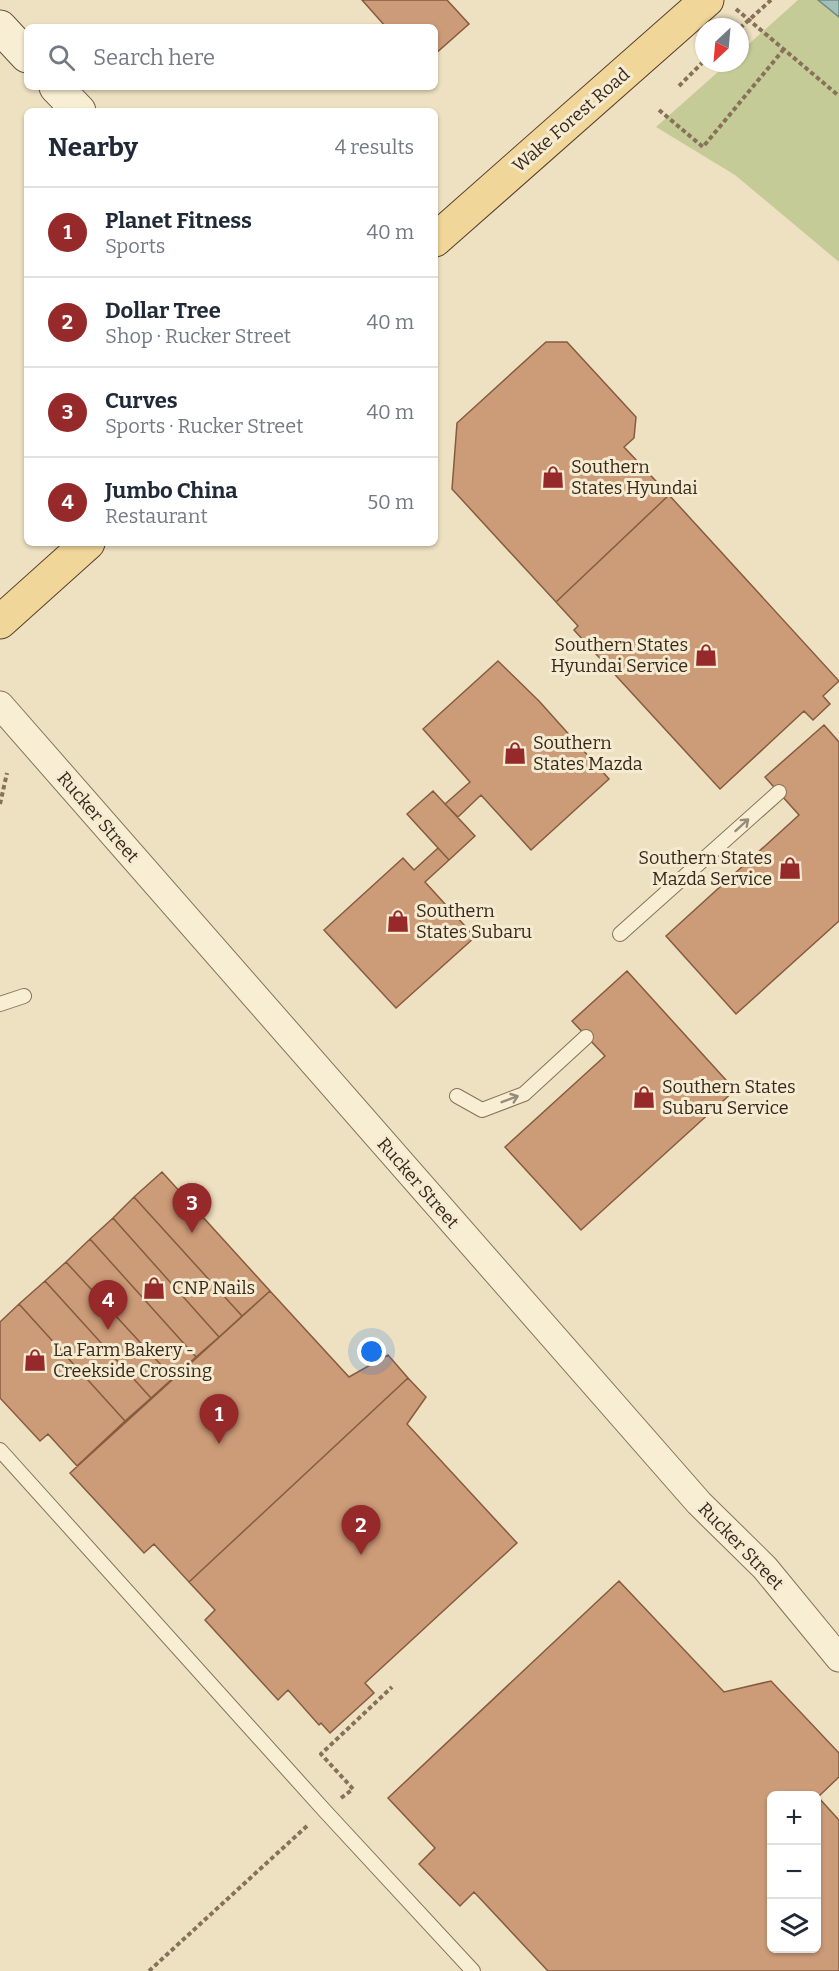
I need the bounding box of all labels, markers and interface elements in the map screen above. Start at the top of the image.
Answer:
north arrow [695,18,749,72]
search box [24,24,438,90]
icon: search [45,41,78,74]
text: Search here [93,44,215,71]
street label: Wake Forest Road [508,63,634,177]
text: Nearby [48,132,138,163]
text: 4 results [335,135,414,159]
text: Planet Fitness [105,207,252,234]
text: 1 [63,220,72,244]
text: 40 m [366,220,414,244]
text: Sports [105,234,165,258]
text: Dollar Tree [105,297,221,324]
text: 2 [62,310,73,334]
text: 40 m [366,310,414,334]
text: Shop · Rucker Street [105,324,291,348]
text: Curves [105,387,178,414]
text: 3 [62,400,73,424]
text: 40 m [366,400,414,424]
text: Sports · Rucker Street [105,414,303,438]
place label: Southern States Hyundai [571,456,698,499]
shop icon: Southern States Hyundai [540,464,566,490]
text: Jumbo China [105,477,238,504]
text: 4 [61,490,74,514]
text: 50 m [367,490,414,514]
text: Restaurant [105,504,208,528]
place label: Southern States Hyundai Service [551,634,688,677]
shop icon: Southern States Hyundai Service [693,642,719,668]
place label: Southern States Mazda [533,732,643,775]
shop icon: Southern States Mazda [502,740,528,766]
street label: Rucker Street [52,767,144,867]
one-way arrow [734,818,749,832]
place label: Southern States Mazda Service [638,847,772,890]
shop icon: Southern States Mazda Service [777,855,803,881]
place label: Southern States Subaru [416,900,532,943]
shop icon: Southern States Subaru [385,908,411,934]
place label: Southern States Subaru Service [662,1076,796,1119]
shop icon: Southern States Subaru Service [631,1084,657,1110]
one-way arrow [500,1093,519,1104]
street label: Rucker Street [372,1133,464,1233]
pin: 3 [172,1184,212,1233]
shop icon: CNP Nails [141,1275,167,1301]
place label: CNP Nails [172,1277,255,1299]
pin: 4 [88,1280,128,1330]
your location [357,1337,386,1366]
place label: La Farm Bakery - Creekside Crossing [53,1339,212,1382]
shop icon: La Farm Bakery - Creekside Crossing [22,1347,48,1373]
pin: 1 [200,1394,238,1444]
street label: Rucker Street [694,1498,789,1595]
pin: 2 [342,1506,380,1555]
map controls [767,1791,821,1953]
button: + [767,1791,821,1845]
button: − [767,1845,821,1899]
button: layers [767,1899,821,1953]

